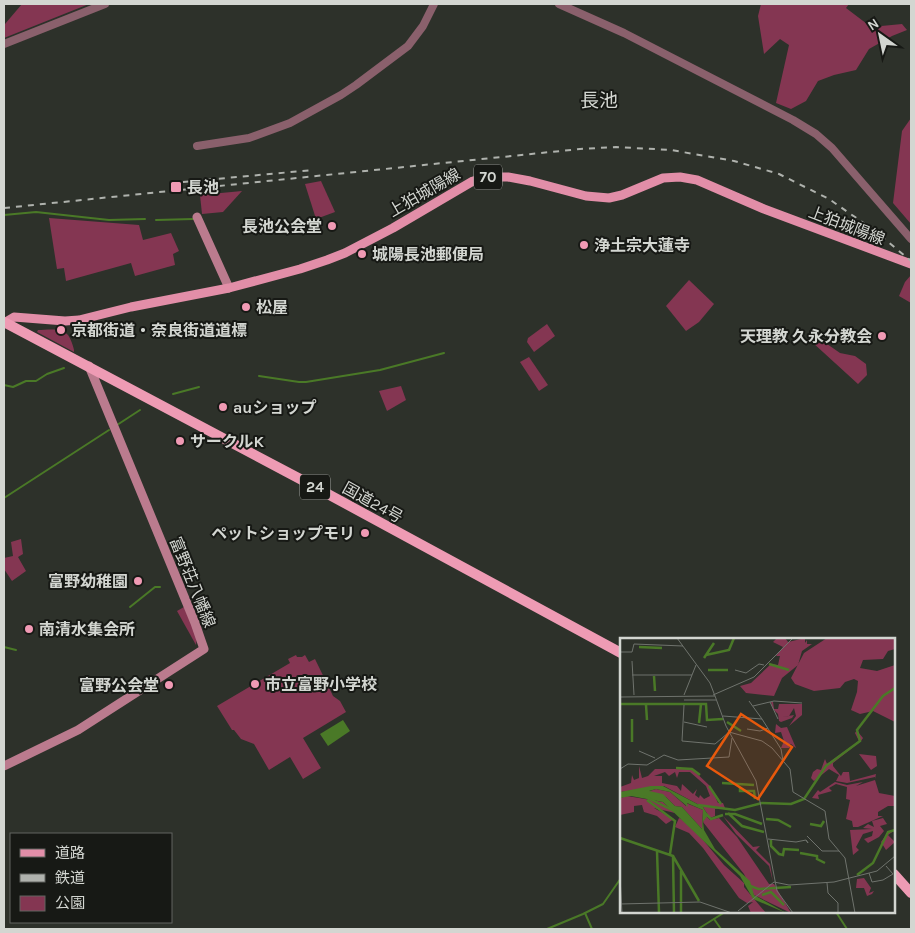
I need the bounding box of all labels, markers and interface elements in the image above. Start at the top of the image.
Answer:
north arrow [855,10,905,60]
text: N [864,15,882,34]
district label: 長池 [580,90,618,112]
street label: 上狛城陽線 [385,164,464,221]
road number: 70 [474,164,502,190]
place label: 長池 [187,178,219,197]
marker: 長池 [169,180,183,194]
street label: 上狛城陽線 [806,202,888,249]
place label: 長池公会堂 [242,217,322,236]
marker: 長池公会堂 [326,220,338,232]
place label: 浄土宗大蓮寺 [594,236,690,255]
marker: 浄土宗大蓮寺 [578,239,590,251]
place label: 城陽長池郵便局 [372,245,484,264]
marker: 城陽長池郵便局 [356,248,368,260]
place label: 松屋 [256,298,288,317]
marker: 松屋 [240,301,252,313]
place label: 京都街道・奈良街道道標 [71,321,247,340]
marker: 京都街道・奈良街道道標 [55,324,67,336]
place label: 天理教 久永分教会 [740,327,872,346]
marker: 天理教 久永分教会 [876,330,888,342]
place label: auショップ [233,398,316,417]
marker: auショップ [217,401,229,413]
place label: サークルK [190,432,265,451]
marker: サークルK [174,435,186,447]
road number: 24 [300,474,330,500]
street label: 国道24号 [339,478,406,527]
place label: ペットショップモリ [211,524,355,543]
marker: ペットショップモリ [359,527,371,539]
street label: 富野荘八幡線 [166,534,219,630]
place label: 富野幼稚園 [48,572,128,591]
marker: 富野幼稚園 [132,575,144,587]
place label: 南清水集会所 [39,620,135,639]
marker: 南清水集会所 [23,623,35,635]
inset map [620,638,895,913]
place label: 市立富野小学校 [265,675,377,694]
place label: 富野公会堂 [79,676,159,695]
marker: 市立富野小学校 [249,678,261,690]
marker: 富野公会堂 [163,679,175,691]
legend [10,833,172,923]
text: 道路 [55,844,85,862]
text: 鉄道 [55,869,85,887]
text: 公園 [55,894,85,912]

